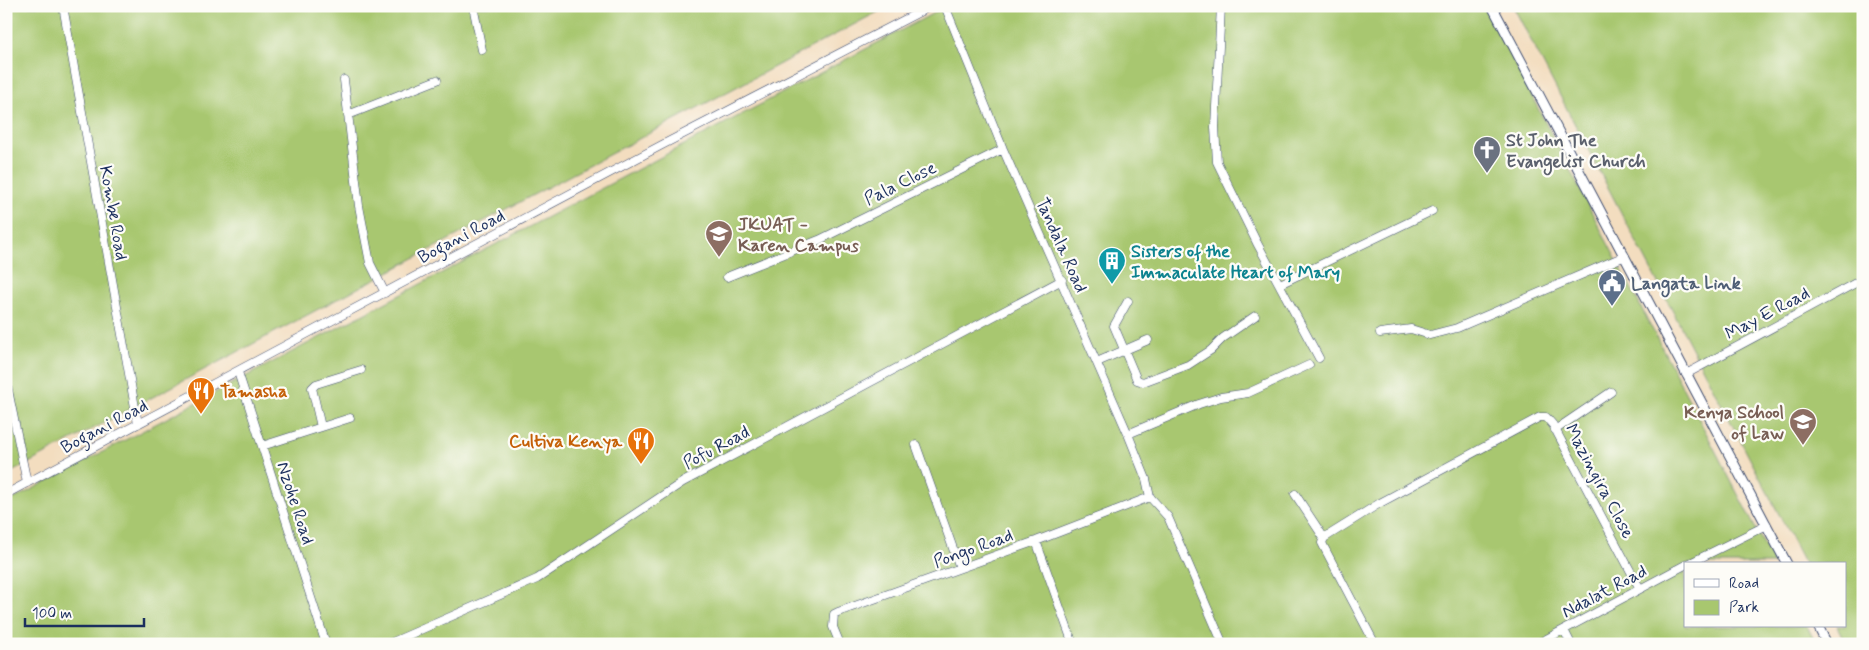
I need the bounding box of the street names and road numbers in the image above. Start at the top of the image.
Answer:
street label: Pala Close [860,156,941,212]
street label: Kombe Road [93,164,133,262]
street label: Tandala Road [1029,194,1093,297]
street label: Bogani Road [414,204,510,272]
street label: May E Road [1721,282,1814,346]
street label: Bogani Road [57,394,153,462]
street label: Pofu Road [679,420,754,475]
street label: Mazingira Close [1559,420,1639,543]
street label: Nzohe Road [270,459,320,548]
street label: Pongo Road [930,523,1017,575]
street label: Ndalat Road [1558,559,1651,624]

